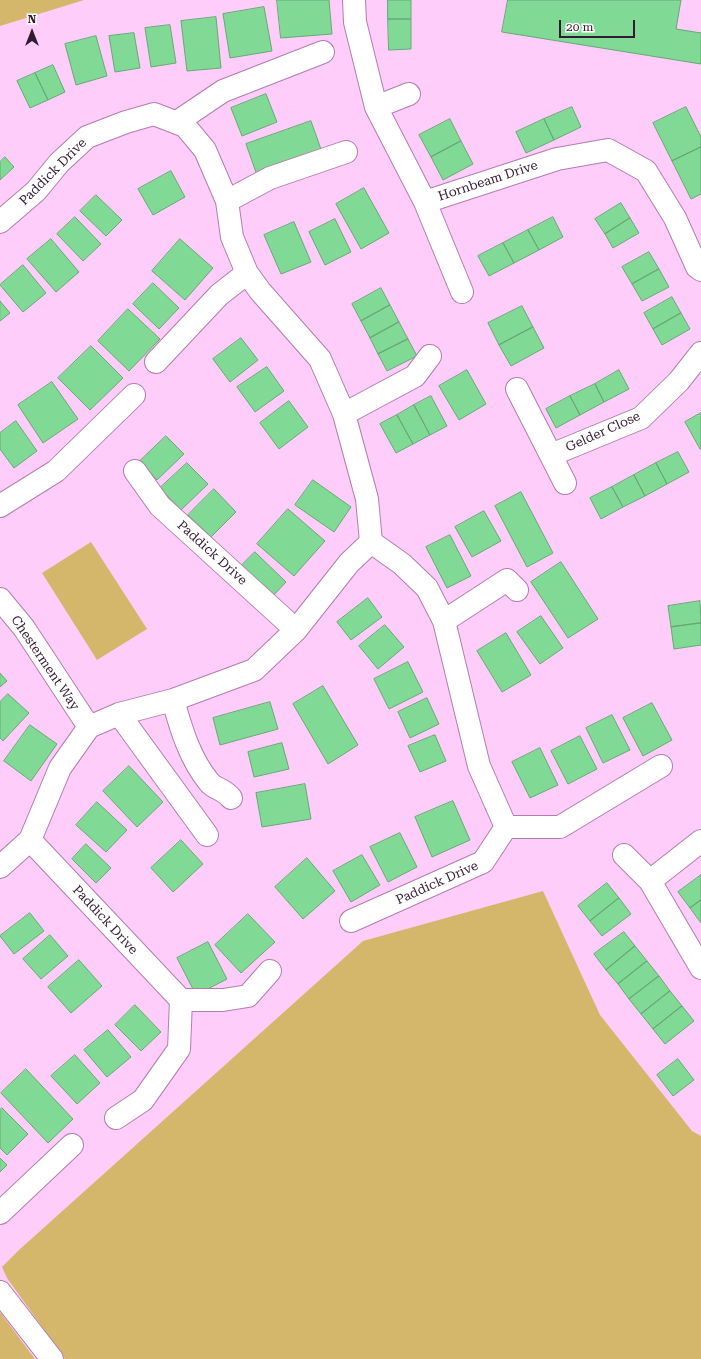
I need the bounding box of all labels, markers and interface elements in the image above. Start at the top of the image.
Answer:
north arrow [12,12,52,52]
scale bar [561,12,637,38]
text: N [28,13,36,26]
text: 20 m [566,20,593,34]
street label: Paddick Drive [16,135,90,209]
street label: Hornbeam Drive [436,158,540,204]
street label: Gelder Close [563,409,643,455]
street label: Paddick Drive [174,518,250,588]
street label: Chesterment Way [8,613,82,713]
street label: Paddick Drive [393,858,481,908]
street label: Paddick Drive [69,882,141,958]

